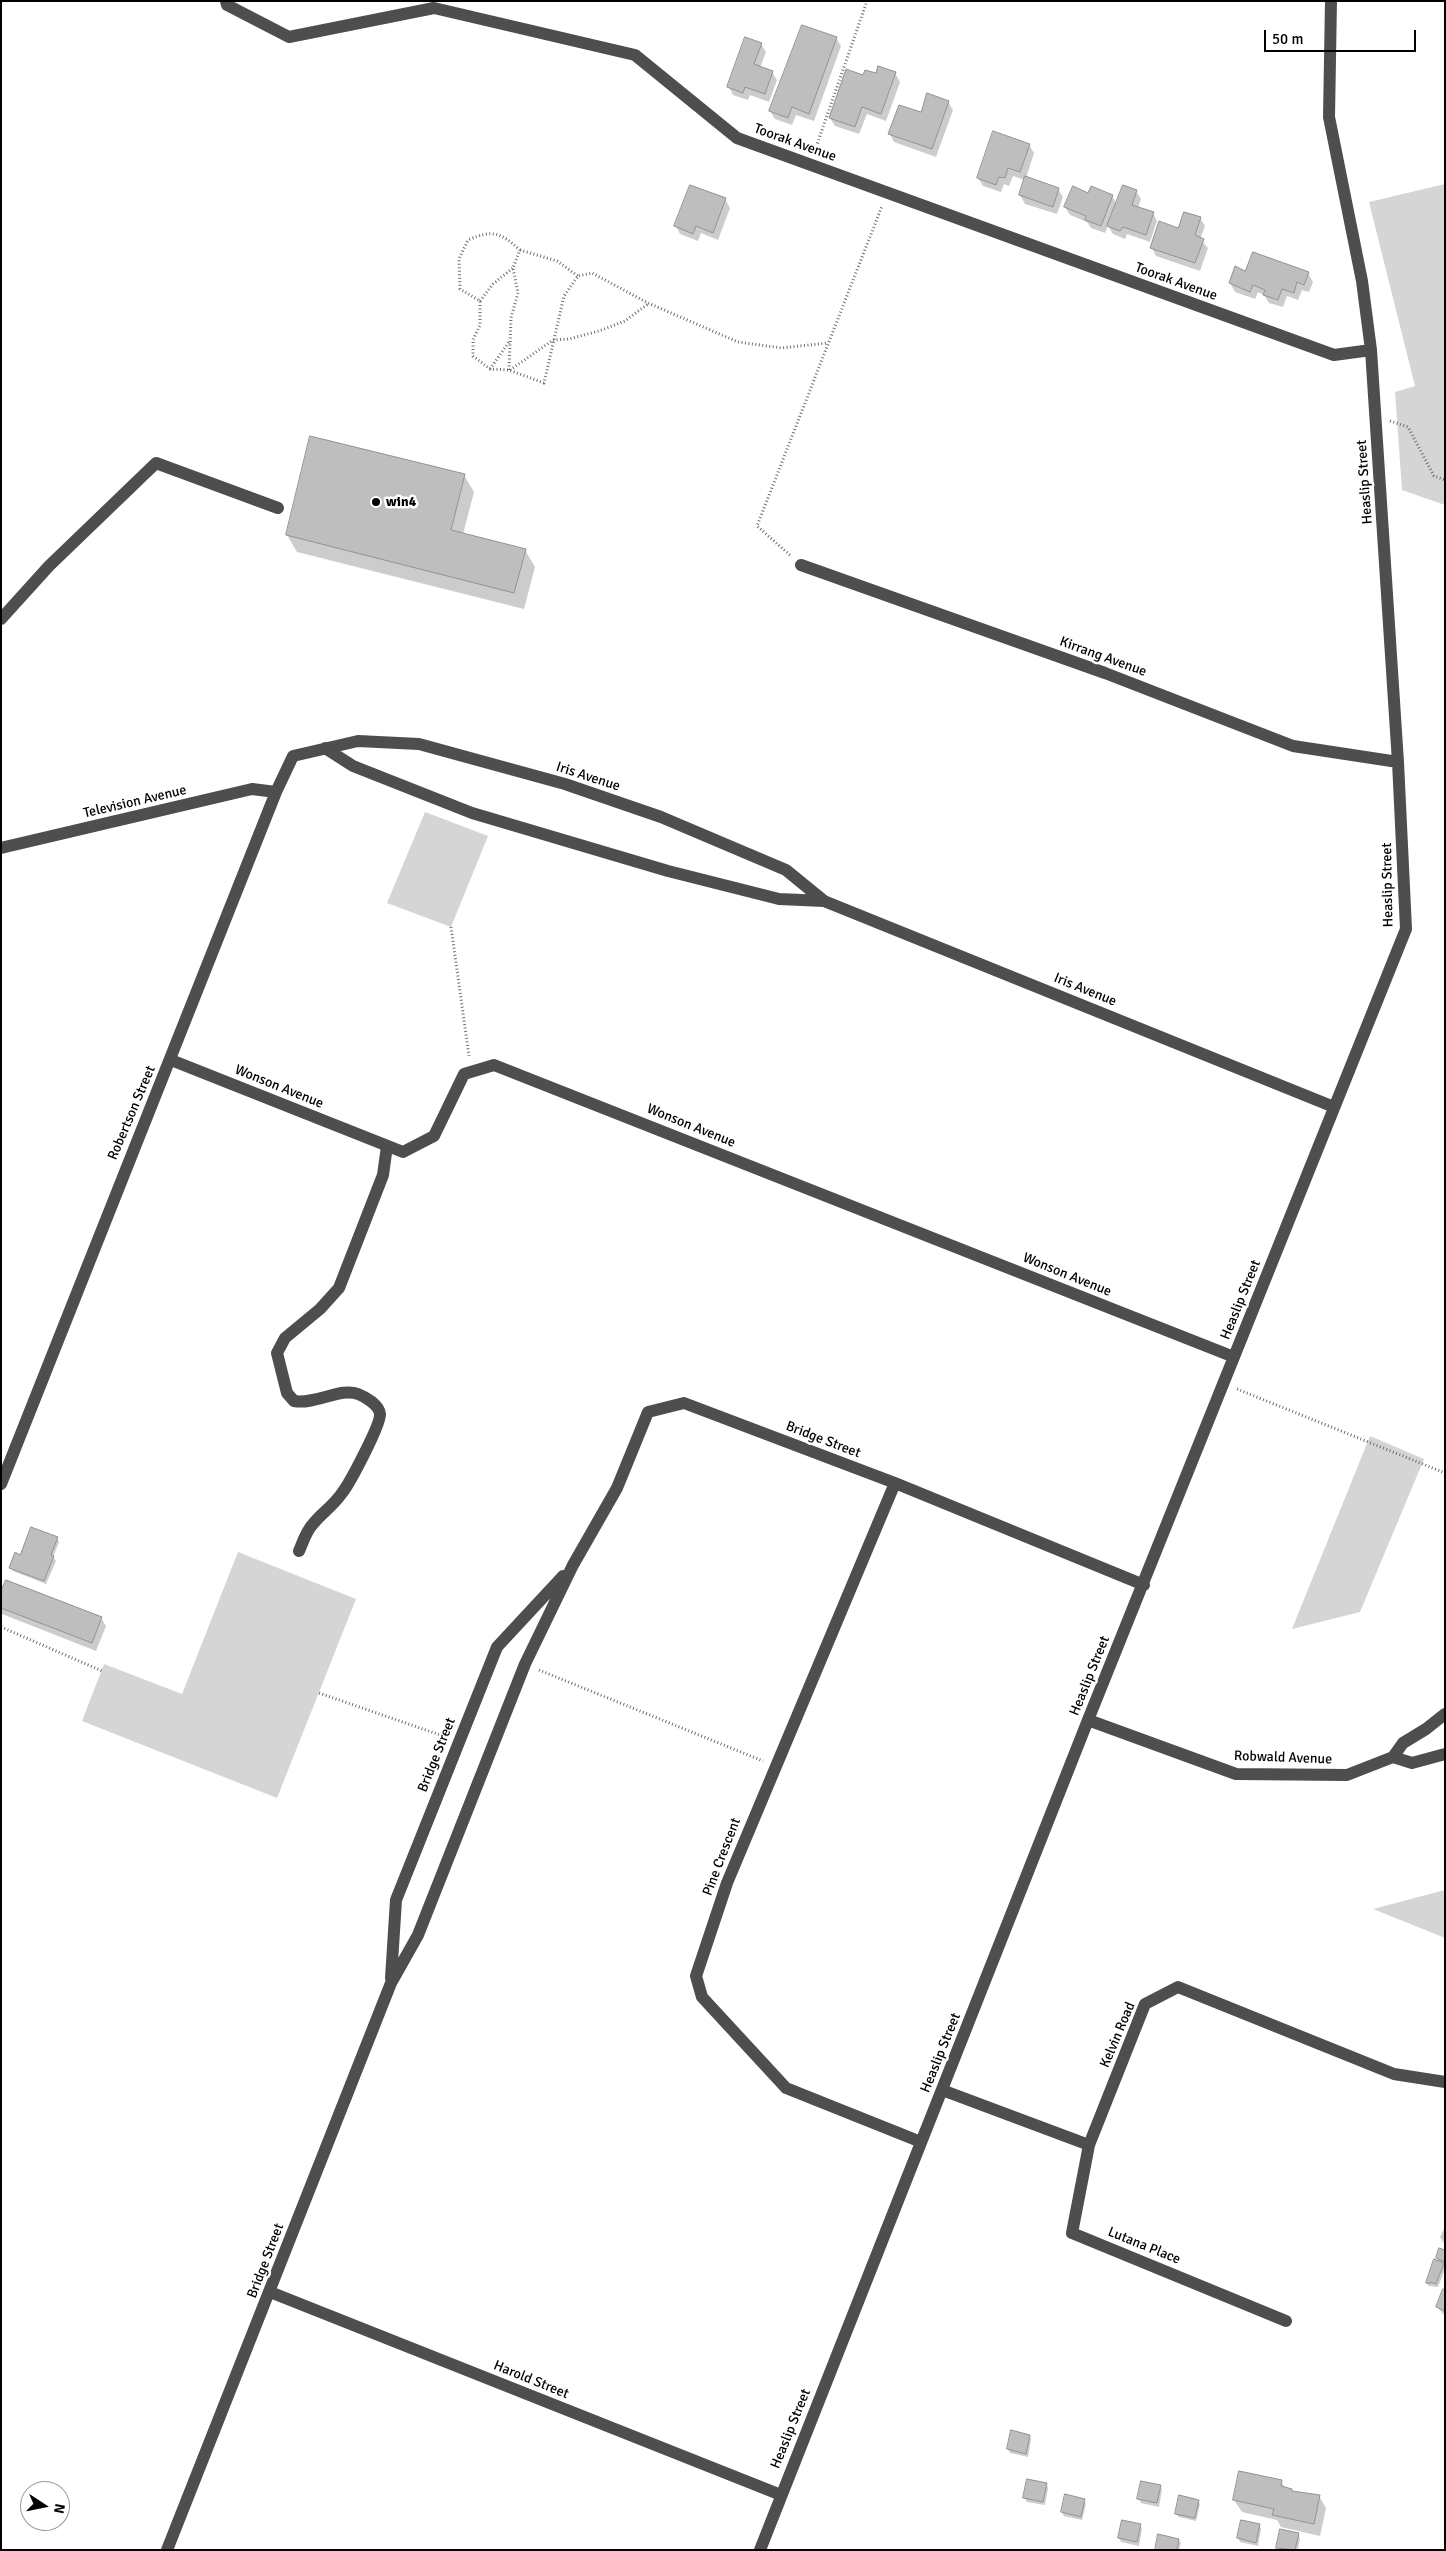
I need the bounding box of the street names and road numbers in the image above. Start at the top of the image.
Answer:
street label: Toorak Avenue [752,120,838,166]
street label: Toorak Avenue [1133,259,1219,305]
street label: Heaslip Street [1354,439,1376,525]
street label: Kirrang Avenue [1057,633,1149,681]
street label: Iris Avenue [554,759,622,795]
street label: Television Avenue [82,782,188,822]
street label: Heaslip Street [1379,843,1397,927]
street label: Iris Avenue [1051,970,1119,1010]
street label: Wonson Avenue [232,1062,326,1112]
street label: Robertson Street [105,1063,159,1163]
street label: Wonson Avenue [644,1101,738,1151]
street label: Wonson Avenue [1020,1250,1114,1300]
street label: Heaslip Street [1217,1258,1265,1342]
street label: Bridge Street [783,1418,863,1462]
street label: Heaslip Street [1066,1634,1114,1718]
street label: Bridge Street [414,1715,460,1795]
street label: Robwald Avenue [1234,1748,1332,1768]
street label: Pine Crescent [699,1816,745,1898]
street label: Kelvin Road [1097,2000,1139,2070]
street label: Heaslip Street [917,2011,965,2095]
street label: Bridge Street [244,2221,288,2301]
street label: Lutana Place [1105,2224,1183,2268]
street label: Harold Street [491,2357,571,2403]
street label: Heaslip Street [767,2387,815,2471]

